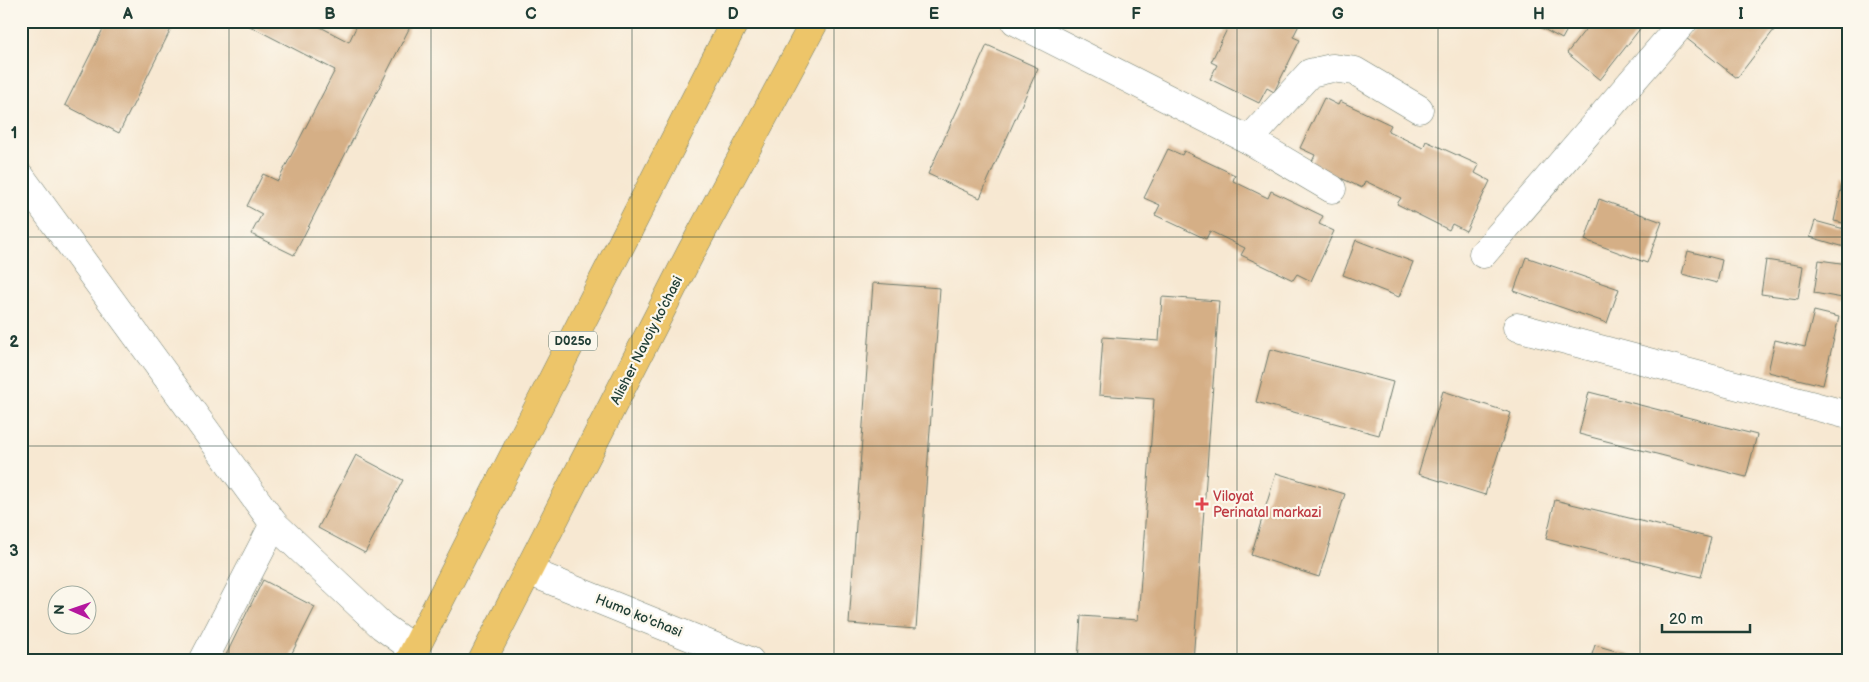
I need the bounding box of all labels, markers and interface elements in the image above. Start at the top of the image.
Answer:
text: A [122,5,133,24]
text: B [324,5,336,24]
text: C [525,5,537,24]
text: D [727,5,739,24]
text: E [929,5,939,24]
text: F [1131,5,1141,24]
text: G [1332,5,1344,24]
text: H [1533,5,1545,24]
text: I [1738,5,1744,24]
text: 1 [11,124,17,143]
street label: Alisher Navoiy ko’chasi [607,273,686,407]
road number: D025o [549,332,597,351]
text: 2 [9,333,19,352]
place label: Viloyat Perinatal markazi [1213,488,1321,521]
marker: Viloyat Perinatal markazi [1195,497,1209,511]
text: 3 [9,542,19,561]
north arrow [48,584,98,634]
street label: Humo ko'chasi [593,590,685,641]
scale bar [1662,602,1749,634]
text: N [51,604,68,615]
text: 20 m [1669,610,1703,629]

